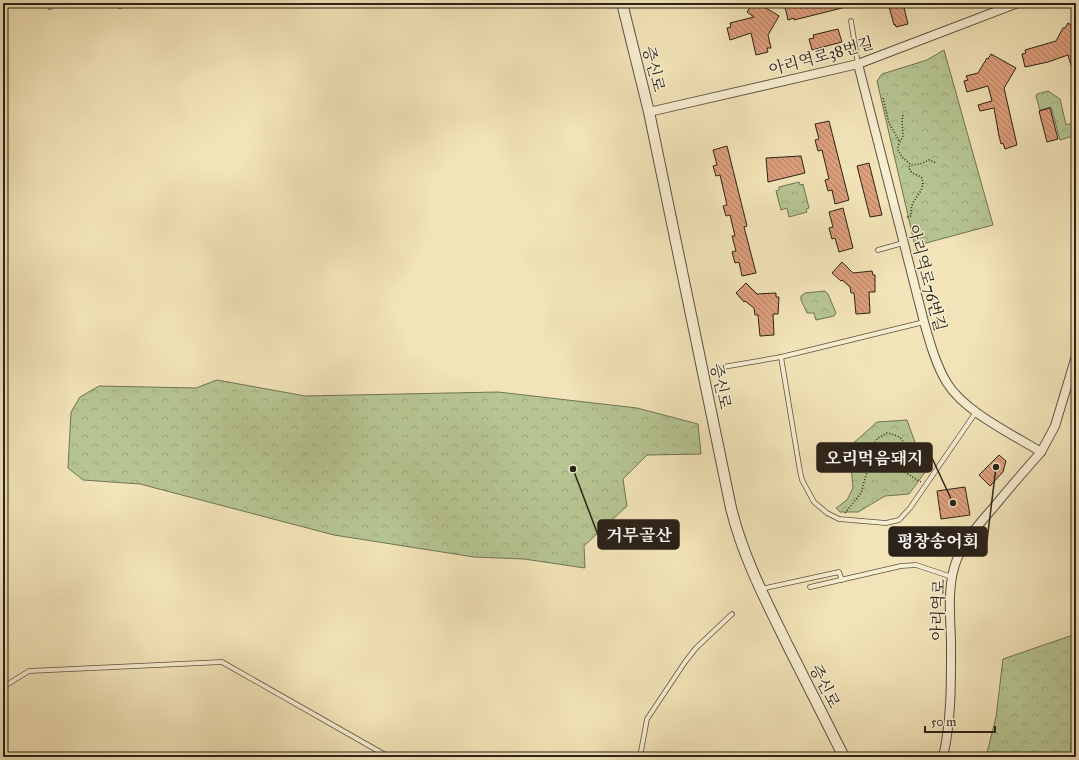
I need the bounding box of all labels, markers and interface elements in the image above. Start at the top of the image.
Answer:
street label: 아리역로38번길 [767,33,875,79]
street label: 증신로 [639,44,669,94]
street label: 아리역로76번길 [904,223,950,333]
street label: 증신로 [707,361,735,411]
callout: 오리먹음돼지 [817,443,932,472]
text: 오리먹음돼지 [825,448,923,469]
callout: 거무골산 [598,520,679,549]
text: 거무골산 [606,525,672,546]
callout: 평창송어회 [889,527,987,556]
text: 평창송어회 [897,531,979,552]
street label: 아리역로 [927,578,949,641]
street label: 증신로 [806,661,844,711]
scale bar [925,708,995,734]
text: 50 m [931,715,956,729]

